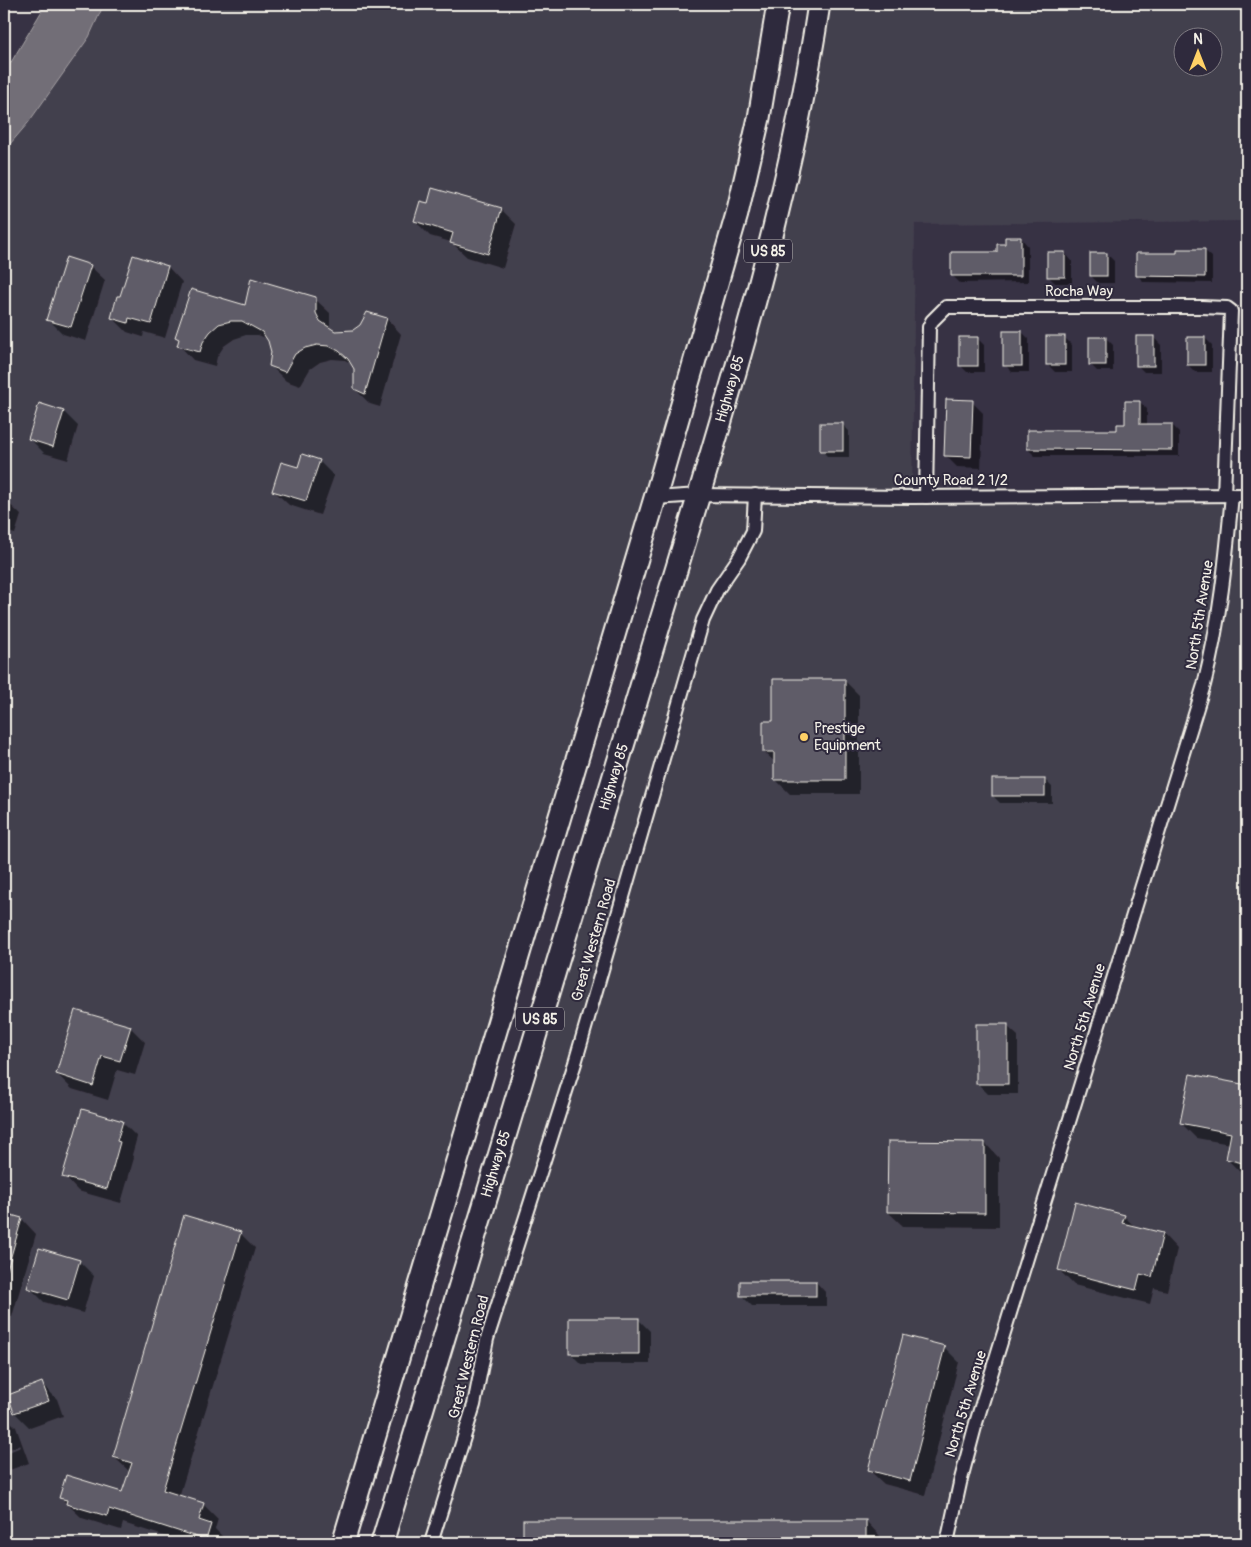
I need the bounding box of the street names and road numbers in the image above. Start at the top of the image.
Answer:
road number: US 85 [744,240,792,262]
street label: Rocha Way [1045,282,1113,301]
street label: Highway 85 [711,353,749,425]
street label: County Road 2 1/2 [894,471,1008,490]
street label: North 5th Avenue [1182,558,1218,671]
street label: Highway 85 [595,741,633,813]
street label: Great Western Road [567,876,621,1004]
street label: North 5th Avenue [1060,961,1110,1073]
road number: US 85 [516,1008,564,1030]
street label: Highway 85 [477,1128,515,1200]
street label: Great Western Road [444,1293,494,1421]
street label: North 5th Avenue [941,1348,991,1460]

